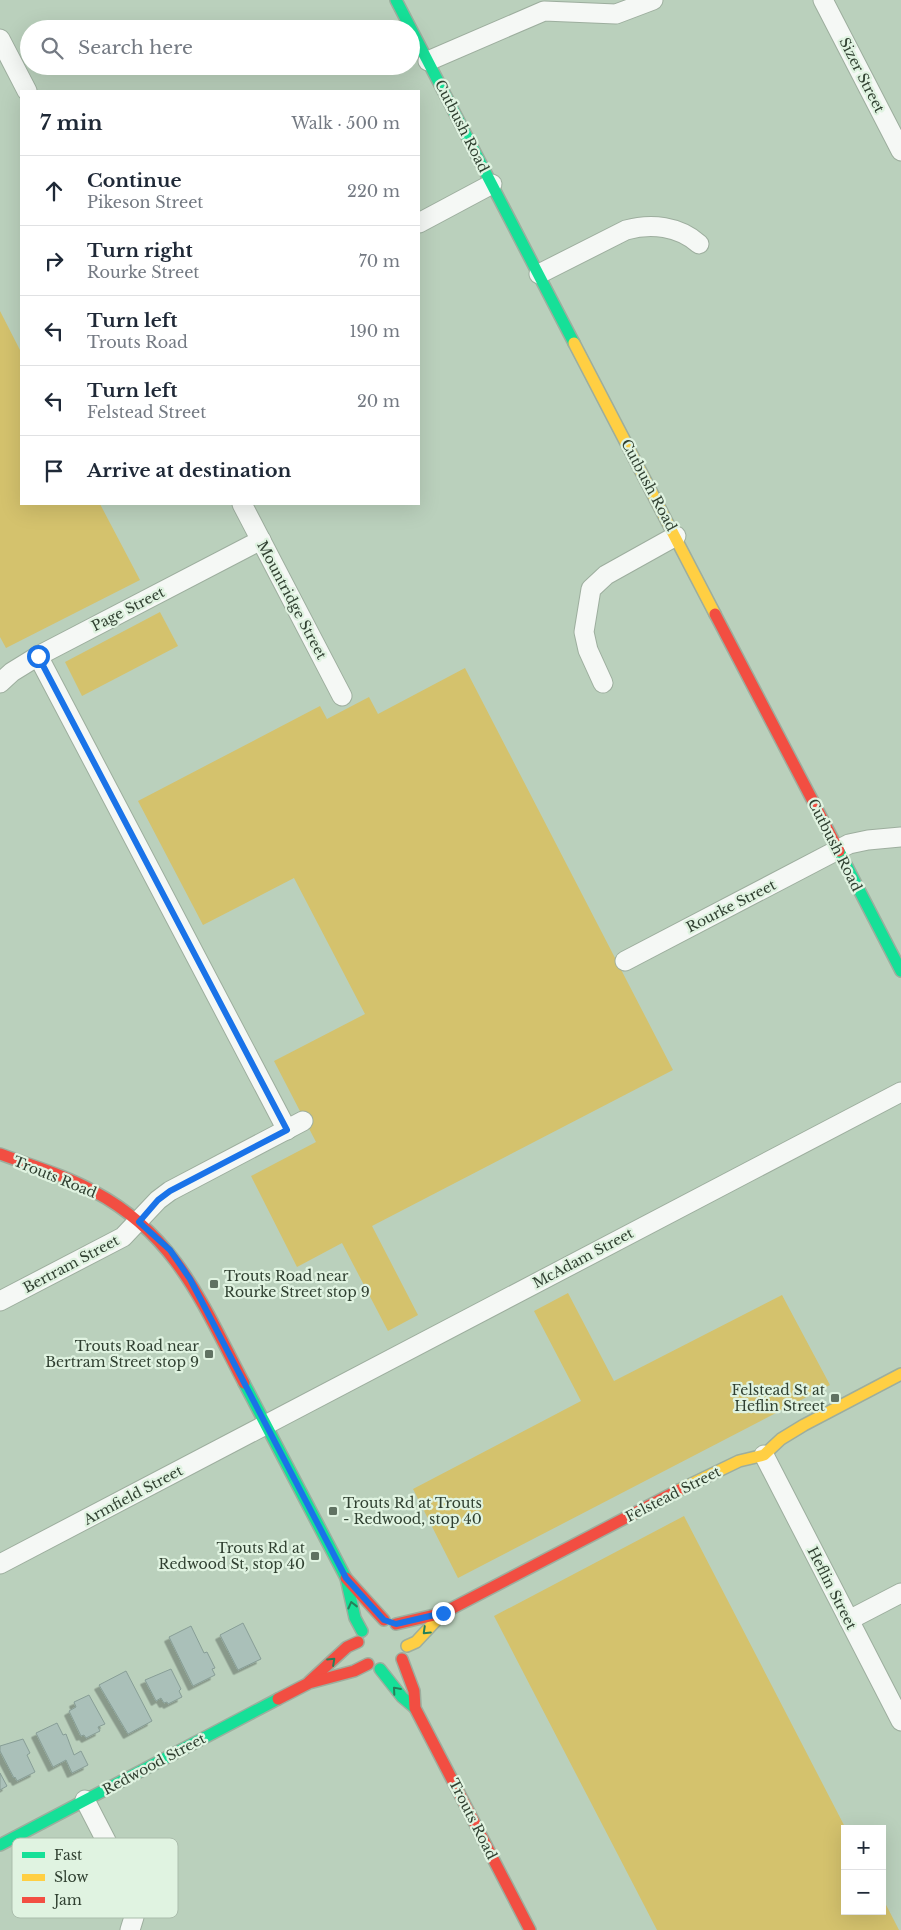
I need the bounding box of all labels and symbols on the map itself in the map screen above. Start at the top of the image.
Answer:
street label: Sizer Street [835,34,889,116]
street label: Cutbush Road [431,77,493,176]
street label: Cutbush Road [617,436,681,535]
street label: Mountridge Street [253,538,331,663]
street label: Page Street [88,583,168,635]
route start [27,645,50,668]
street label: Cutbush Road [804,796,866,895]
street label: Rourke Street [683,875,780,936]
street label: Trouts Road [11,1152,100,1202]
street label: McAdam Street [530,1224,637,1292]
street label: Bertram Street [20,1231,123,1297]
place label: Trouts Road near Rourke Street stop 9 [224,1267,370,1301]
marker: Trouts Road near Rourke Street stop 9 [208,1278,220,1290]
place label: Trouts Road near Bertram Street stop 9 [45,1337,199,1371]
marker: Trouts Road near Bertram Street stop 9 [203,1348,215,1360]
place label: Felstead St at Heflin Street [731,1381,826,1415]
marker: Felstead St at Heflin Street [829,1392,841,1404]
street label: Armfield Street [79,1461,186,1529]
street label: Felstead Street [622,1462,724,1526]
place label: Trouts Rd at Trouts - Redwood, stop 40 [343,1494,482,1528]
marker: Trouts Rd at Trouts - Redwood, stop 40 [327,1505,339,1517]
place label: Trouts Rd at Redwood St, stop 40 [159,1539,306,1573]
street label: Heflin Street [803,1544,861,1633]
marker: Trouts Rd at Redwood St, stop 40 [309,1550,321,1562]
one-way arrow [347,1601,358,1610]
route end [432,1602,455,1625]
one-way arrow [423,1625,432,1634]
one-way arrow [327,1657,336,1666]
one-way arrow [392,1687,401,1696]
street label: Redwood Street [99,1729,209,1799]
street label: Trouts Road [445,1776,501,1863]
legend [12,1838,178,1918]
text: Fast [54,1846,83,1864]
text: Slow [54,1868,88,1886]
text: Jam [52,1891,82,1909]

